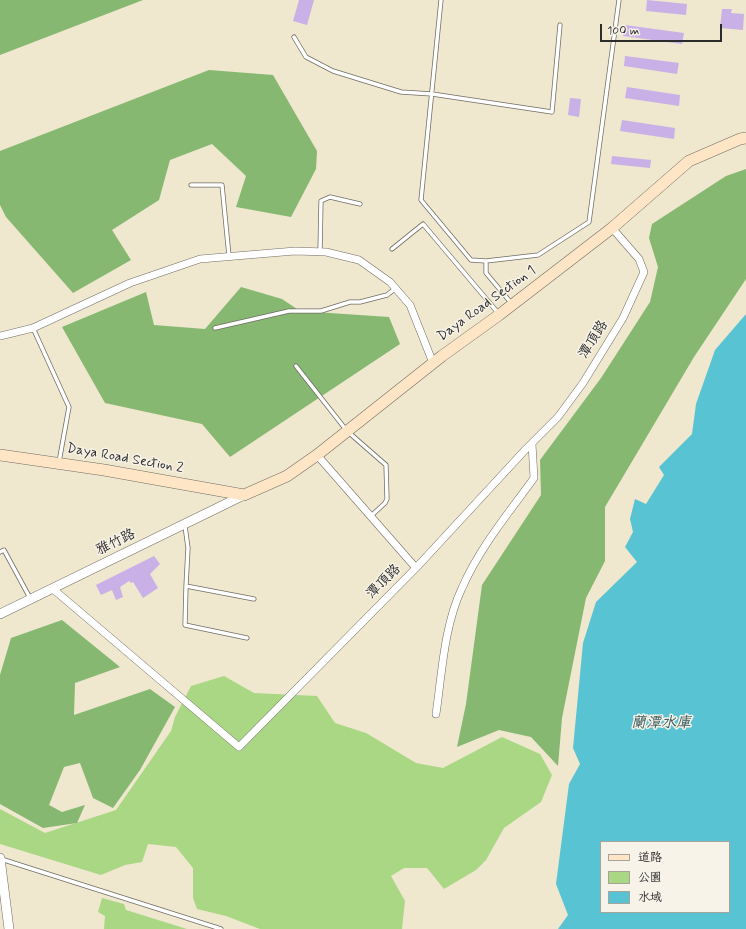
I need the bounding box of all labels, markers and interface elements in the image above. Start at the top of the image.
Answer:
scale bar [602,16,724,42]
text: 100 m [607,23,639,39]
street label: Daya Road Section 1 [435,263,539,345]
street label: 潭頂路 [576,318,612,362]
street label: Daya Road Section 2 [65,440,185,478]
street label: 雅竹路 [93,526,139,560]
street label: 潭頂路 [363,561,405,603]
water label: 蘭潭水庫 [631,715,691,733]
legend [600,841,730,913]
text: 道路 [638,850,662,866]
text: 公園 [638,870,662,886]
text: 水域 [638,890,662,906]

